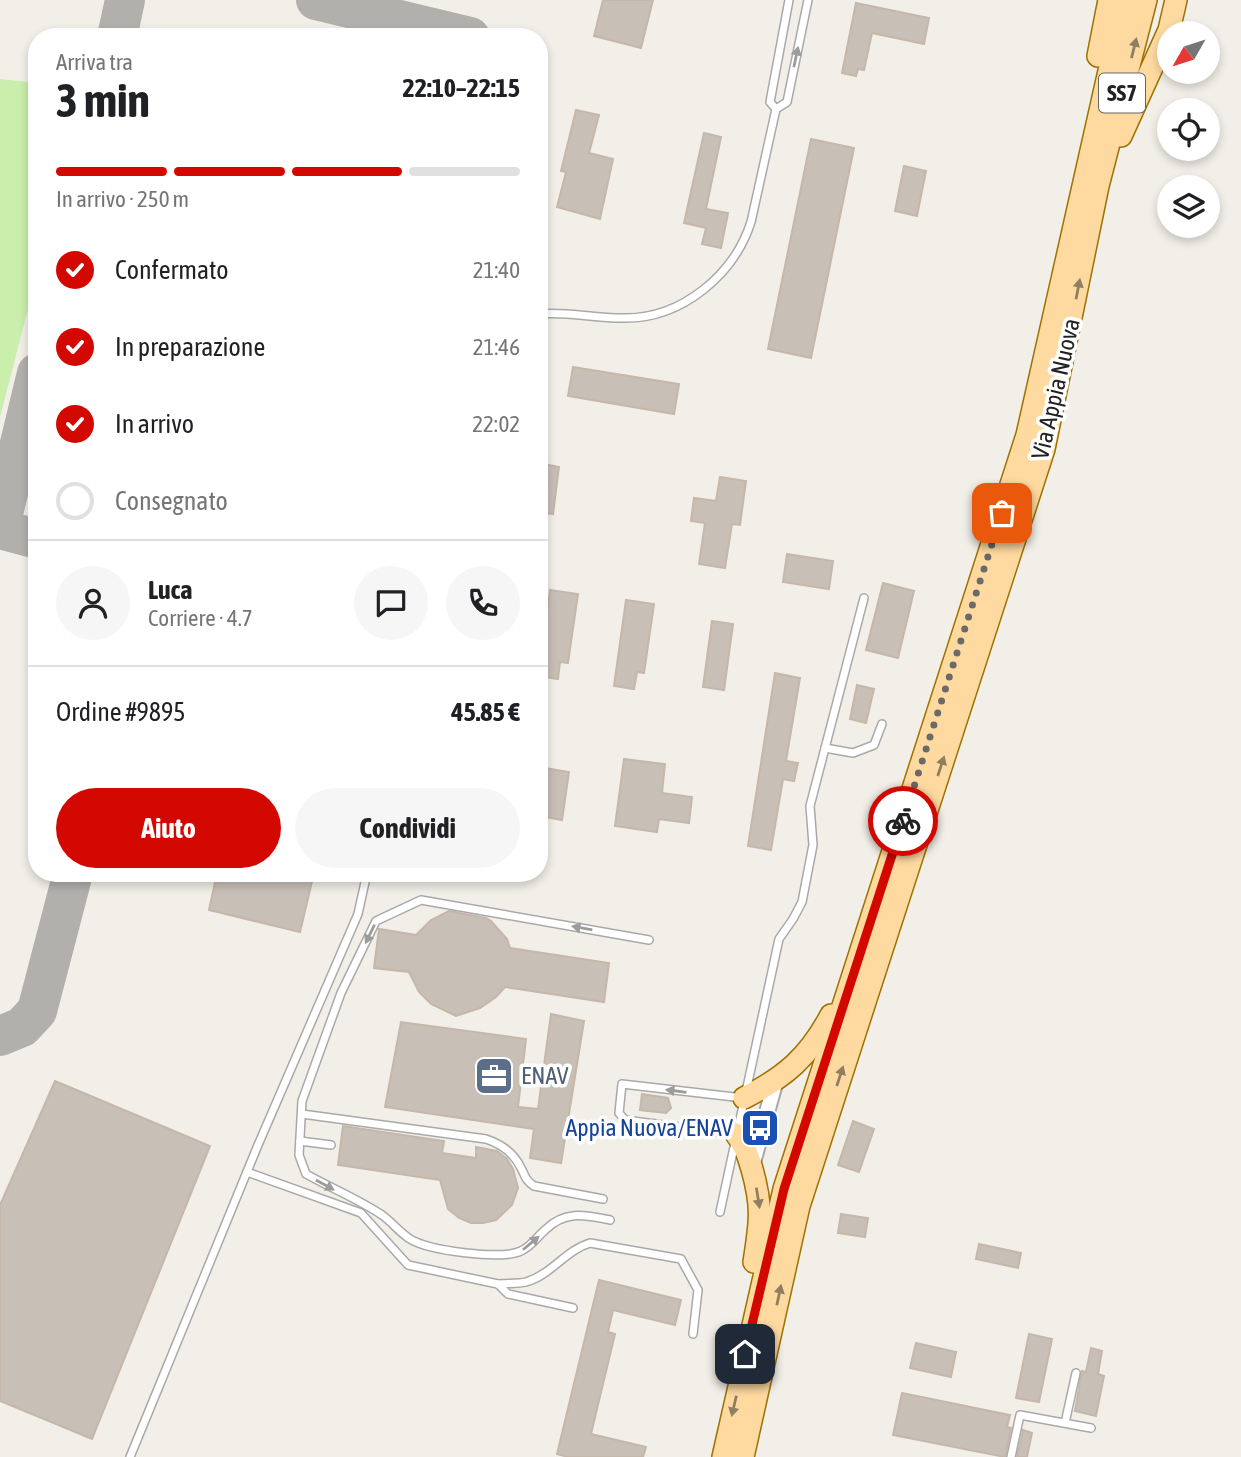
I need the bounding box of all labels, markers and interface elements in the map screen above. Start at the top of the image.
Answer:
north arrow [1157,21,1220,84]
map controls [1157,21,1220,238]
one-way arrow [1129,37,1140,59]
one-way arrow [791,46,802,68]
text: Arriva tra [56,49,133,75]
text: 22:10–22:15 [403,73,520,103]
text: 3 min [56,74,150,127]
road number: SS7 [1099,74,1145,113]
button: locate [1157,98,1220,161]
button: layers [1157,175,1220,238]
text: In arrivo · 250 m [56,186,189,212]
icon: check [56,251,94,289]
text: Confermato [115,255,228,285]
text: 21:40 [473,257,520,283]
one-way arrow [1073,278,1084,300]
street label: Via Appia Nuova [1026,316,1085,462]
icon: check [56,328,94,366]
text: In preparazione [115,332,265,362]
text: 21:46 [473,334,520,360]
icon: check [56,405,94,443]
text: In arrivo [115,409,194,439]
text: 22:02 [472,411,520,437]
pin [972,483,1032,543]
text: Consegnato [115,486,228,516]
icon: bag [983,494,1021,532]
button: person [56,566,130,640]
button: chat [354,566,428,640]
button: phone [446,566,520,640]
text: Luca [148,575,192,605]
text: Corriere · 4.7 [148,605,253,631]
text: Ordine #9895 [56,697,185,727]
text: 45.85 € [451,697,520,727]
one-way arrow [936,755,946,776]
courier [868,786,938,856]
button: Aiuto [56,788,281,868]
button: Condividi [295,788,520,868]
icon: bike [884,802,922,840]
one-way arrow [571,923,593,934]
one-way arrow [364,924,375,944]
office icon: ENAV [473,1055,515,1097]
place label: ENAV [521,1062,569,1089]
one-way arrow [835,1065,846,1086]
one-way arrow [665,1086,687,1097]
bus stop icon: Appia Nuova/ENAV [739,1107,781,1149]
place label: Appia Nuova/ENAV [565,1114,733,1141]
one-way arrow [316,1179,335,1191]
one-way arrow [753,1187,764,1209]
one-way arrow [522,1235,540,1250]
one-way arrow [774,1284,785,1306]
pin [715,1324,775,1384]
icon: home [726,1335,764,1373]
one-way arrow [728,1395,739,1417]

